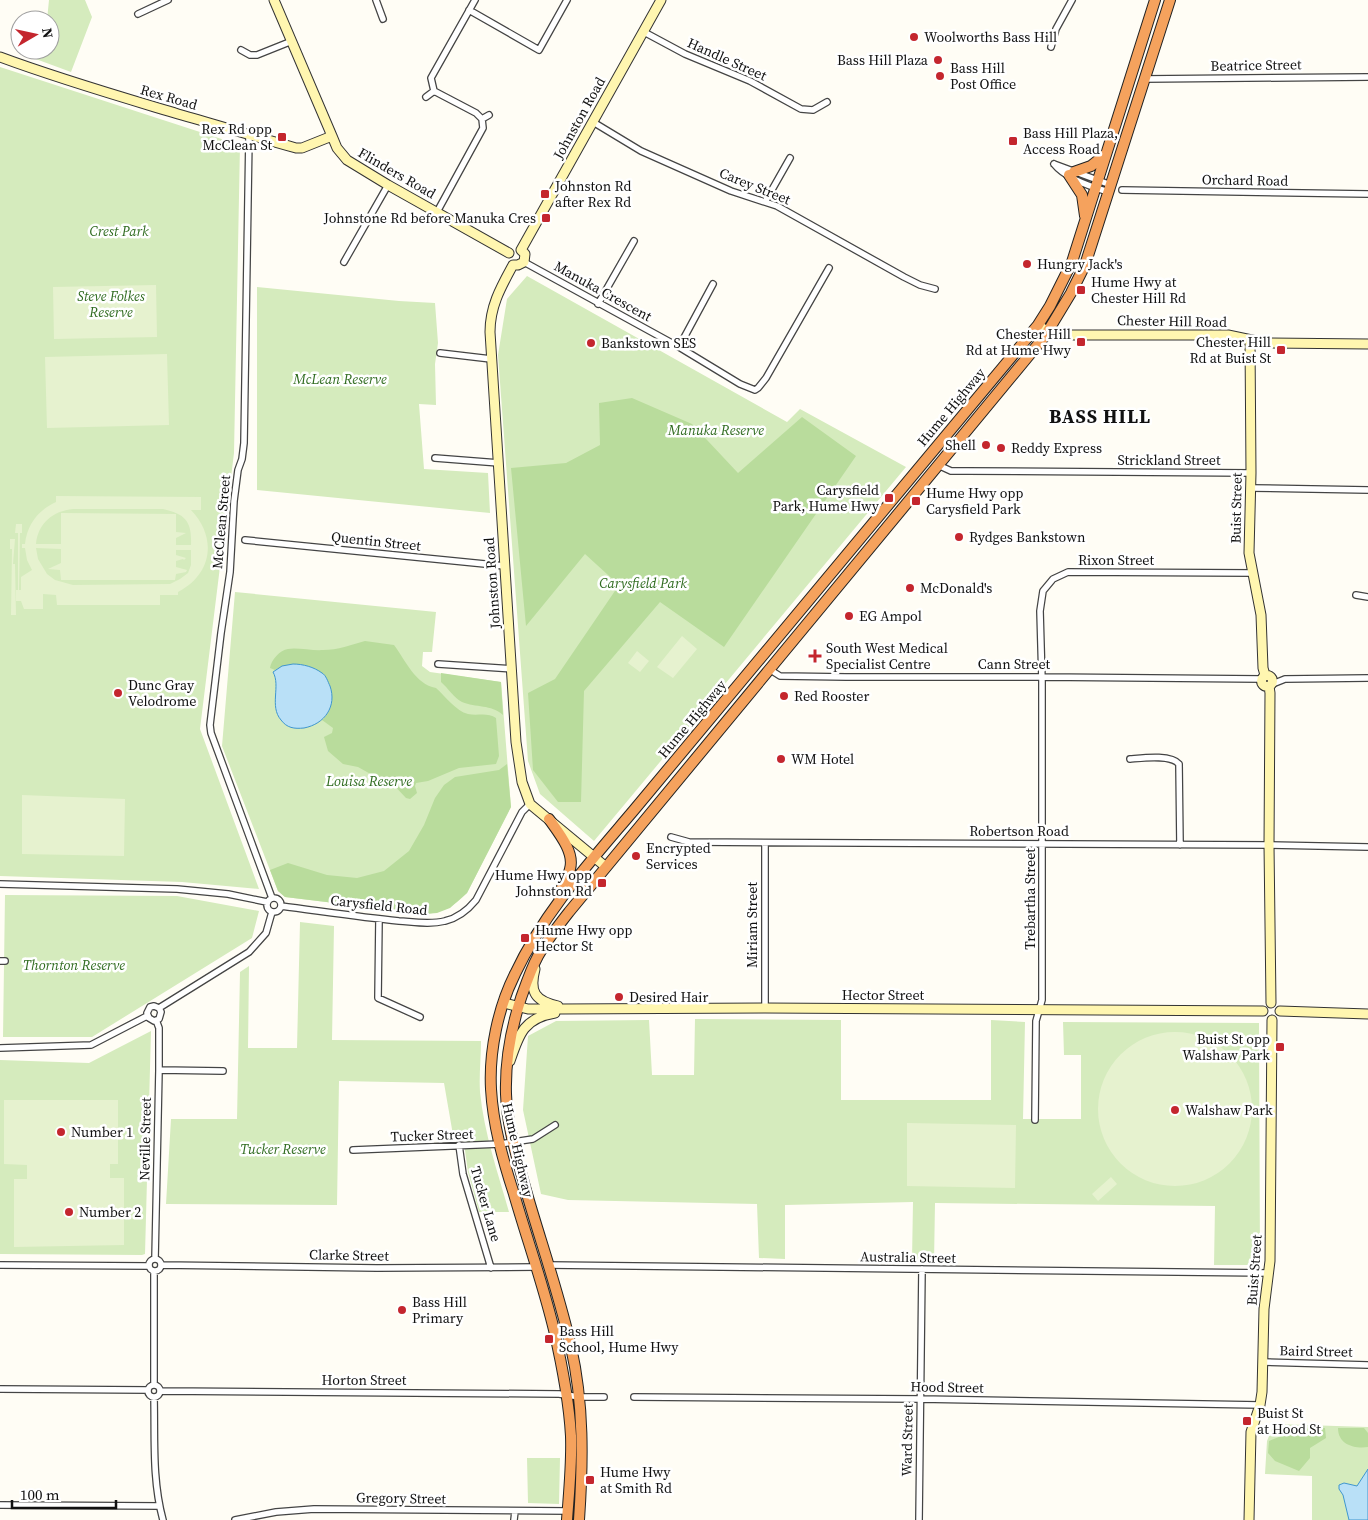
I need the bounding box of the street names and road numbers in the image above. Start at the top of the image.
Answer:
street label: Handle Street [684,33,770,86]
street label: Beatrice Street [1210,54,1302,76]
street label: Johnston Road [548,73,610,164]
street label: Rex Road [138,79,200,115]
street label: Flinders Road [354,143,440,203]
street label: Carey Street [716,163,794,210]
street label: Orchard Road [1202,169,1288,191]
street label: Manuka Crescent [551,256,656,326]
street label: Chester Hill Road [1117,310,1227,332]
street label: Hume Highway [912,363,990,451]
street label: Strickland Street [1118,450,1221,470]
street label: Buist Street [1225,472,1247,544]
street label: McClean Street [207,474,235,570]
street label: Quentin Street [330,526,422,556]
street label: Johnston Road [479,537,505,630]
street label: Rixon Street [1078,550,1154,570]
street label: Cann Street [978,654,1051,674]
street label: Hume Highway [653,675,731,763]
street label: Robertson Road [969,821,1069,841]
street label: Trebartha Street [1020,848,1040,950]
street label: Miriam Street [742,882,762,968]
street label: Carysfield Road [329,890,429,920]
street label: Hector Street [842,985,925,1005]
street label: Neville Street [134,1097,156,1181]
street label: Hume Highway [497,1101,539,1200]
street label: Tucker Street [390,1124,474,1146]
street label: Tucker Lane [466,1164,506,1244]
street label: Buist Street [1242,1233,1266,1306]
street label: Clarke Street [309,1244,389,1266]
street label: Australia Street [860,1246,956,1268]
street label: Baird Street [1279,1340,1353,1362]
street label: Horton Street [322,1370,407,1390]
street label: Hood Street [910,1376,984,1398]
street label: Ward Street [896,1403,918,1477]
street label: Gregory Street [356,1487,447,1509]

